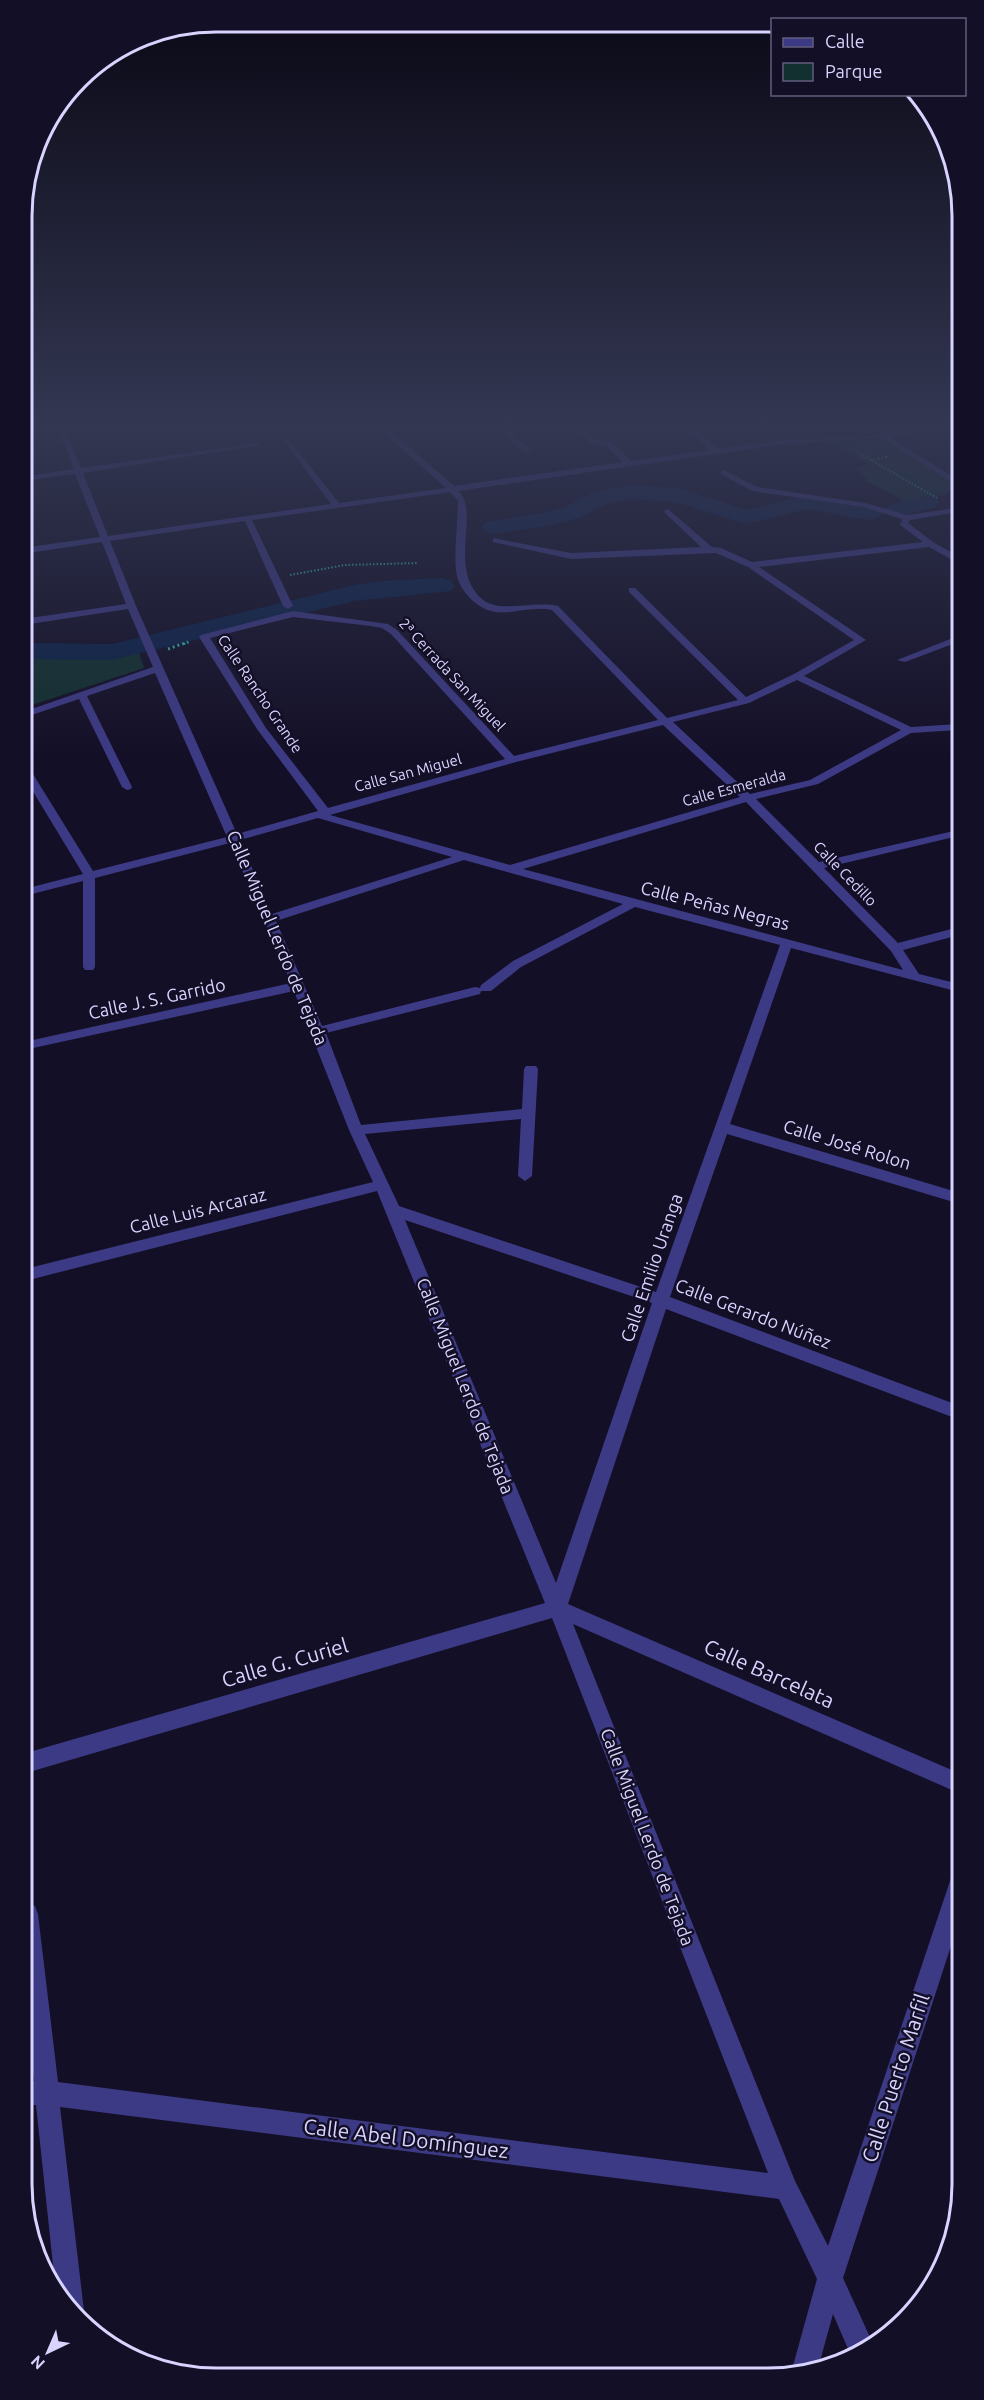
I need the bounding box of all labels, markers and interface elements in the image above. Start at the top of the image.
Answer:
legend [771,18,966,96]
text: Calle [825,31,865,51]
text: Parque [825,61,882,81]
street label: 2ª Cerrada San Miguel [396,615,509,735]
street label: Calle Rancho Grande [215,631,306,756]
street label: Calle San Miguel [352,750,463,795]
street label: Calle Esmeralda [680,766,787,810]
street label: Calle Miguel Lerdo de Tejada [224,827,332,1048]
street label: Calle Cedillo [810,838,880,909]
street label: Calle Peñas Negras [639,877,792,933]
street label: Calle J. S. Garrido [86,974,227,1022]
street label: Calle José Rolon [781,1115,913,1173]
street label: Calle Luis Arcaraz [127,1183,268,1237]
street label: Calle Emilio Uranga [616,1191,686,1345]
street label: Calle Gerardo Núñez [673,1274,834,1352]
street label: Calle Miguel Lerdo de Tejada [413,1275,519,1497]
street label: Calle G. Curiel [219,1633,351,1692]
street label: Calle Barcelata [701,1634,838,1712]
street label: Calle Miguel Lerdo de Tejada [597,1725,699,1948]
street label: Calle Puerto Marfil [856,1990,934,2165]
street label: Calle Abel Domínguez [302,2114,510,2163]
north arrow [18,2322,78,2382]
text: N [27,2352,48,2373]

